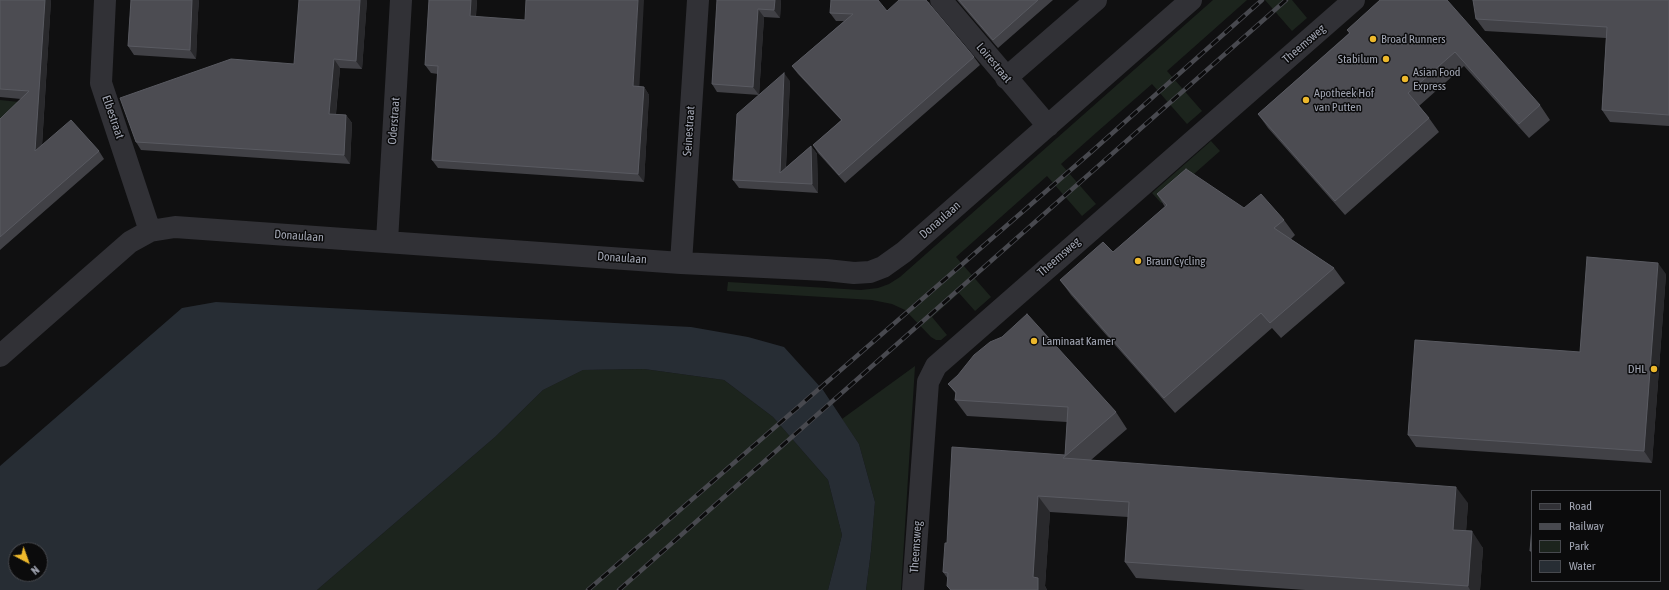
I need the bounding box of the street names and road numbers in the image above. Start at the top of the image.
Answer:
street label: Theemsweg [1280,21,1328,67]
street label: Loirestraat [973,40,1015,86]
street label: Elbestraat [99,93,127,141]
street label: Oderstraat [385,97,403,145]
street label: Seinestraat [680,105,698,157]
street label: Donaulaan [917,198,963,242]
street label: Donaulaan [274,227,324,245]
street label: Theemsweg [1035,234,1083,280]
street label: Donaulaan [597,249,647,267]
street label: Theemsweg [907,520,925,574]

